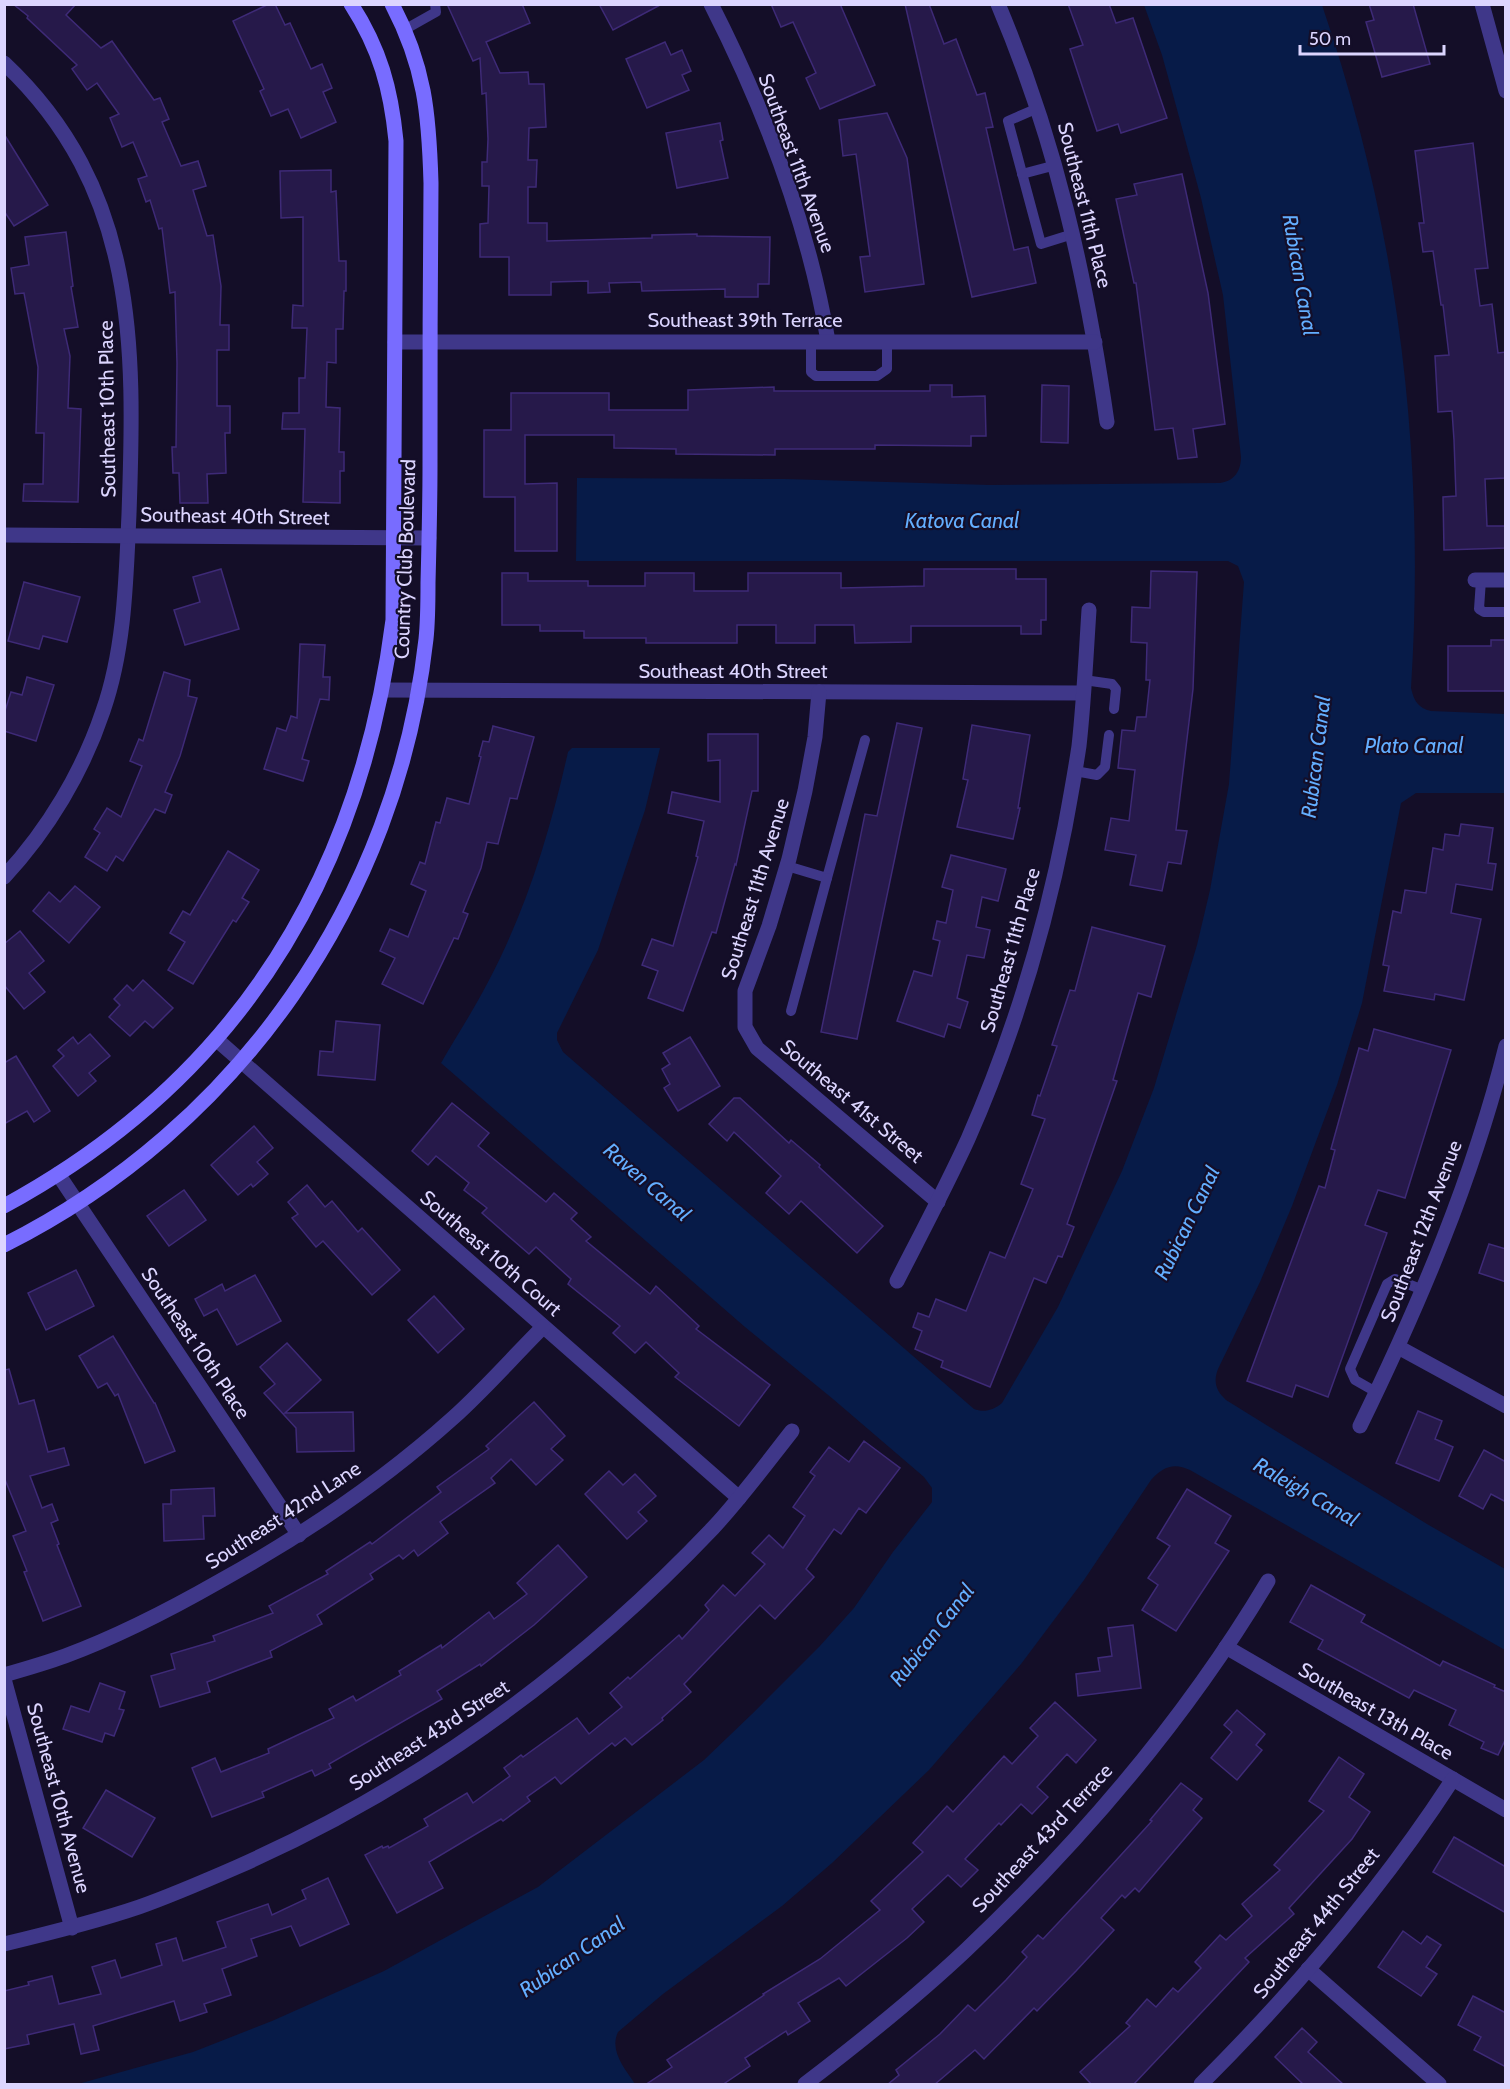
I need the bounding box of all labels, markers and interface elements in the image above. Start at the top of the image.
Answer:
scale bar [1300,18,1444,56]
text: 50 m [1309,28,1351,50]
street label: Southeast 11th Avenue [753,70,841,256]
street label: Southeast 11th Place [1053,120,1117,290]
water label: Rubican Canal [1278,212,1323,338]
street label: Southeast 39th Terrace [648,308,842,332]
street label: Southeast 10th Place [93,320,121,498]
street label: Country Club Boulevard [390,459,420,659]
street label: Southeast 40th Street [140,502,330,530]
water label: Katova Canal [905,508,1019,533]
street label: Southeast 40th Street [638,659,828,683]
water label: Rubican Canal [1296,694,1335,819]
water label: Plato Canal [1364,733,1464,758]
street label: Southeast 11th Avenue [716,795,794,983]
street label: Southeast 11th Place [975,865,1045,1035]
street label: Southeast 41st Street [776,1034,929,1168]
water label: Raven Canal [599,1137,696,1226]
street label: Southeast 12th Avenue [1375,1137,1467,1325]
water label: Rubican Canal [1148,1162,1225,1283]
street label: Southeast 10th Court [415,1185,567,1321]
street label: Southeast 10th Place [136,1263,256,1423]
water label: Raleigh Canal [1250,1452,1363,1532]
street label: Southeast 42nd Lane [201,1456,365,1574]
water label: Rubican Canal [884,1579,979,1691]
street label: Southeast 13th Place [1294,1657,1458,1765]
street label: Southeast 43rd Street [345,1674,514,1796]
street label: Southeast 10th Avenue [22,1700,96,1896]
street label: Southeast 43rd Terrace [967,1759,1117,1917]
street label: Southeast 44th Street [1248,1843,1384,2003]
water label: Rubican Canal [514,1911,629,2002]

